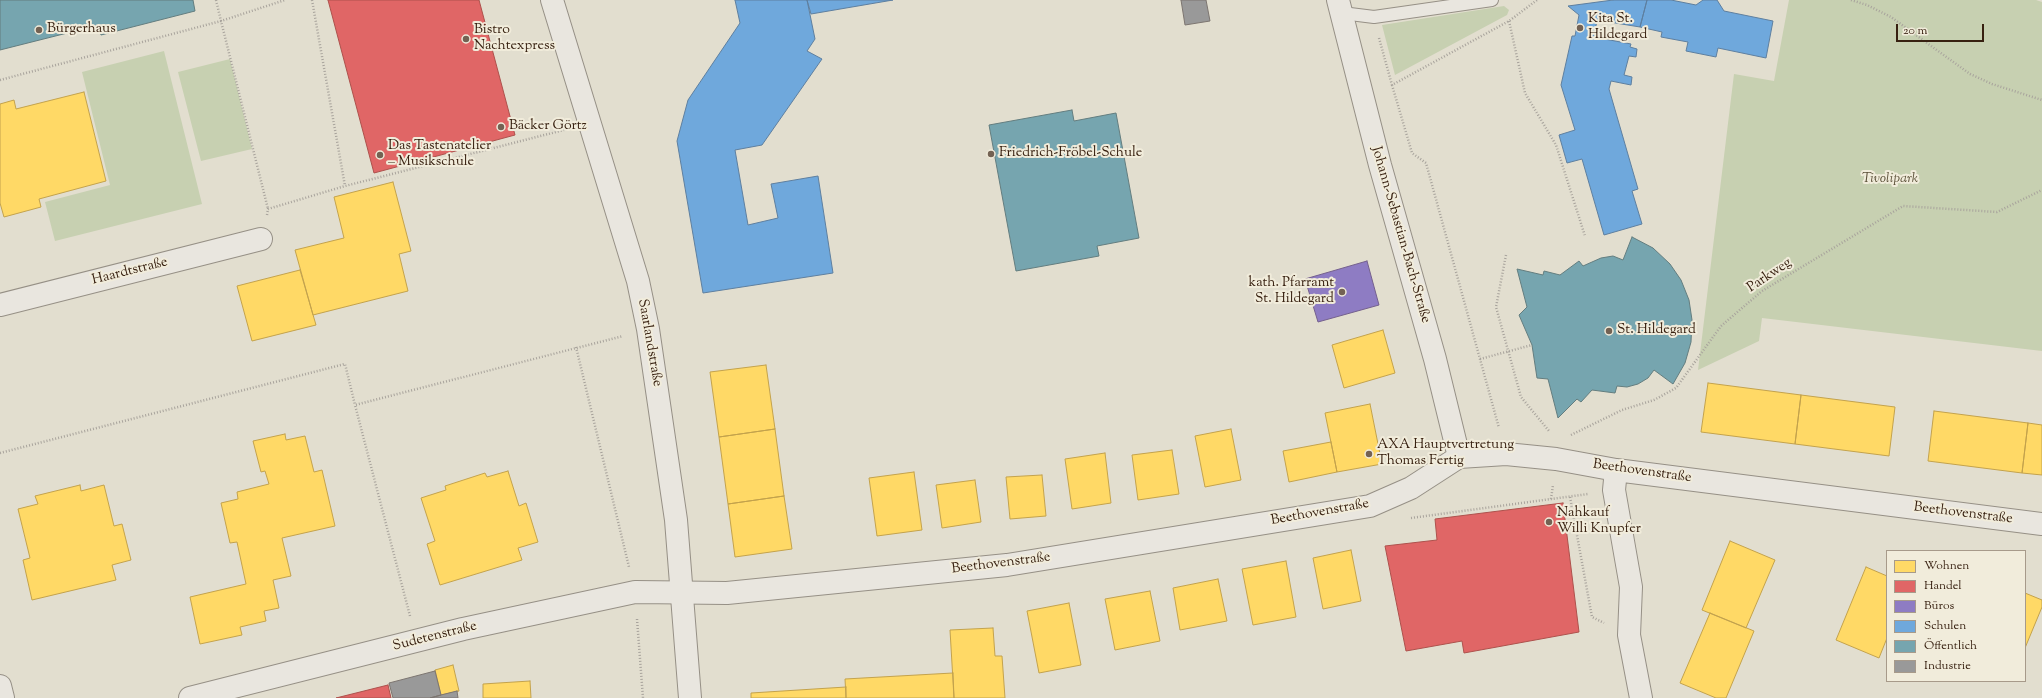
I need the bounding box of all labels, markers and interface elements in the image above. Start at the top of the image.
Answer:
place label: Kita St. Hildegard [1588,12,1647,44]
scale bar [1898,16,1986,42]
place label: Bürgerhaus [47,22,116,38]
text: 20 m [1903,22,1927,40]
place label: Bistro Nachtexpress [474,23,555,56]
marker: Kita St. Hildegard [1575,23,1585,33]
marker: Bürgerhaus [34,25,44,35]
marker: Bistro Nachtexpress [461,34,471,44]
place label: Bäcker Görtz [509,119,587,135]
marker: Bäcker Görtz [496,122,506,132]
place label: Das Tastenatelier – Musikschule [388,139,491,172]
street label: Johann-Sebastian-Bach-Straße [1367,145,1433,325]
place label: Friedrich-Fröbel-Schule [999,146,1142,162]
marker: Friedrich-Fröbel-Schule [986,149,996,159]
marker: Das Tastenatelier – Musikschule [375,150,385,160]
park label: Tivolipark [1862,172,1918,188]
street label: Haardtstraße [90,254,170,290]
street label: Parkweg [1745,255,1795,297]
place label: kath. Pfarramt St. Hildegard [1249,276,1334,308]
marker: kath. Pfarramt St. Hildegard [1337,287,1347,297]
street label: Saarlandstraße [633,298,665,388]
place label: St. Hildegard [1617,323,1696,339]
marker: St. Hildegard [1604,326,1614,336]
place label: AXA Hauptvertretung Thomas Fertig [1377,438,1514,470]
marker: AXA Hauptvertretung Thomas Fertig [1364,449,1374,459]
street label: Beethovenstraße [1592,457,1692,487]
street label: Beethovenstraße [1270,496,1370,530]
street label: Beethovenstraße [1913,500,2013,528]
place label: Nahkauf Willi Knupfer [1557,506,1641,538]
marker: Nahkauf Willi Knupfer [1544,517,1554,527]
street label: Beethovenstraße [951,550,1051,578]
legend [1886,550,2026,682]
text: Wohnen [1924,557,1969,575]
text: Handel [1924,577,1962,595]
text: Büros [1924,597,1954,615]
text: Schulen [1924,617,1966,635]
street label: Sudetenstraße [391,618,479,656]
text: Öffentlich [1924,637,1977,655]
text: Industrie [1924,657,1971,675]

